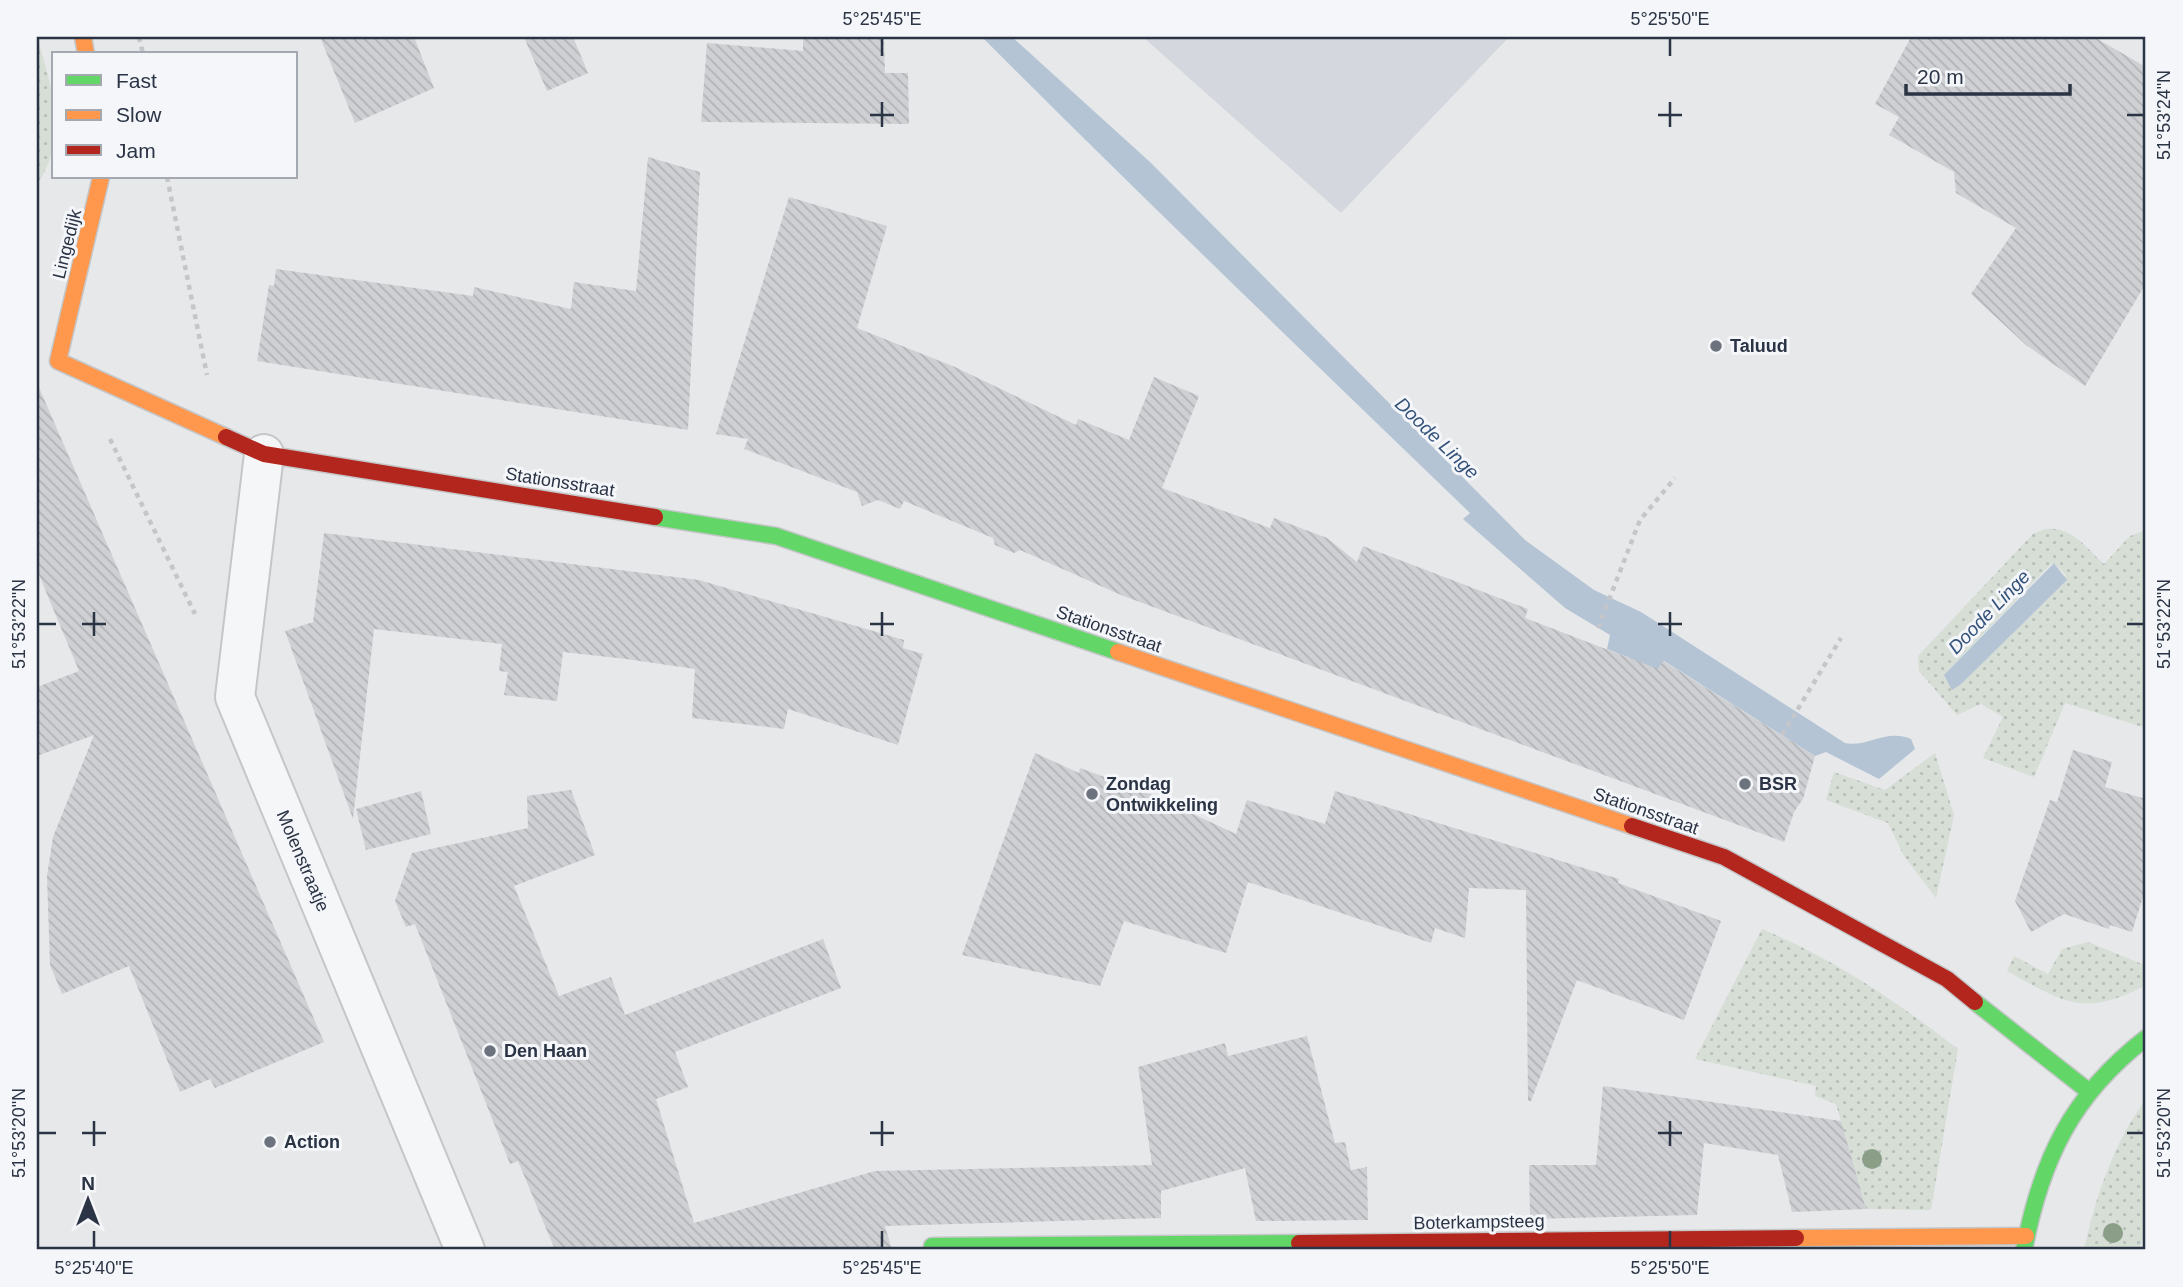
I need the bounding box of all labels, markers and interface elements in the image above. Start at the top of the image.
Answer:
text: 5°25'45"E [842,9,922,29]
text: 5°25'50"E [1630,9,1710,29]
legend [52,52,298,178]
scale bar [1906,52,2071,96]
text: 20 m [1917,65,1964,88]
text: Fast [116,69,157,92]
text: 51°53'24"N [2154,70,2174,160]
text: Slow [116,103,162,126]
text: Jam [116,139,156,162]
street label: Lingedijk [49,206,86,281]
place label: Taluud [1730,336,1788,356]
marker: Taluud [1708,338,1724,354]
water label: Doode Linge [1391,393,1483,483]
street label: Stationsstraat [504,464,616,500]
water label: Doode Linge [1944,566,2034,658]
text: 51°53'22"N [9,579,29,669]
text: 51°53'22"N [2154,579,2174,669]
street label: Stationsstraat [1054,602,1164,656]
place label: Zondag Ontwikkeling [1106,774,1218,815]
place label: BSR [1759,774,1797,794]
marker: BSR [1737,776,1753,792]
street label: Stationsstraat [1591,784,1701,838]
marker: Zondag Ontwikkeling [1084,786,1100,802]
street label: Molenstraatje [273,807,333,915]
place label: Den Haan [504,1041,587,1061]
marker: Den Haan [482,1043,498,1059]
text: 51°53'20"N [9,1088,29,1178]
text: 51°53'20"N [2154,1088,2174,1178]
place label: Action [284,1132,340,1152]
marker: Action [262,1134,278,1150]
north arrow [52,1164,122,1234]
text: N [81,1173,95,1194]
street label: Boterkampsteeg [1413,1211,1545,1233]
text: 5°25'40"E [54,1258,134,1278]
text: 5°25'45"E [842,1258,922,1278]
text: 5°25'50"E [1630,1258,1710,1278]

